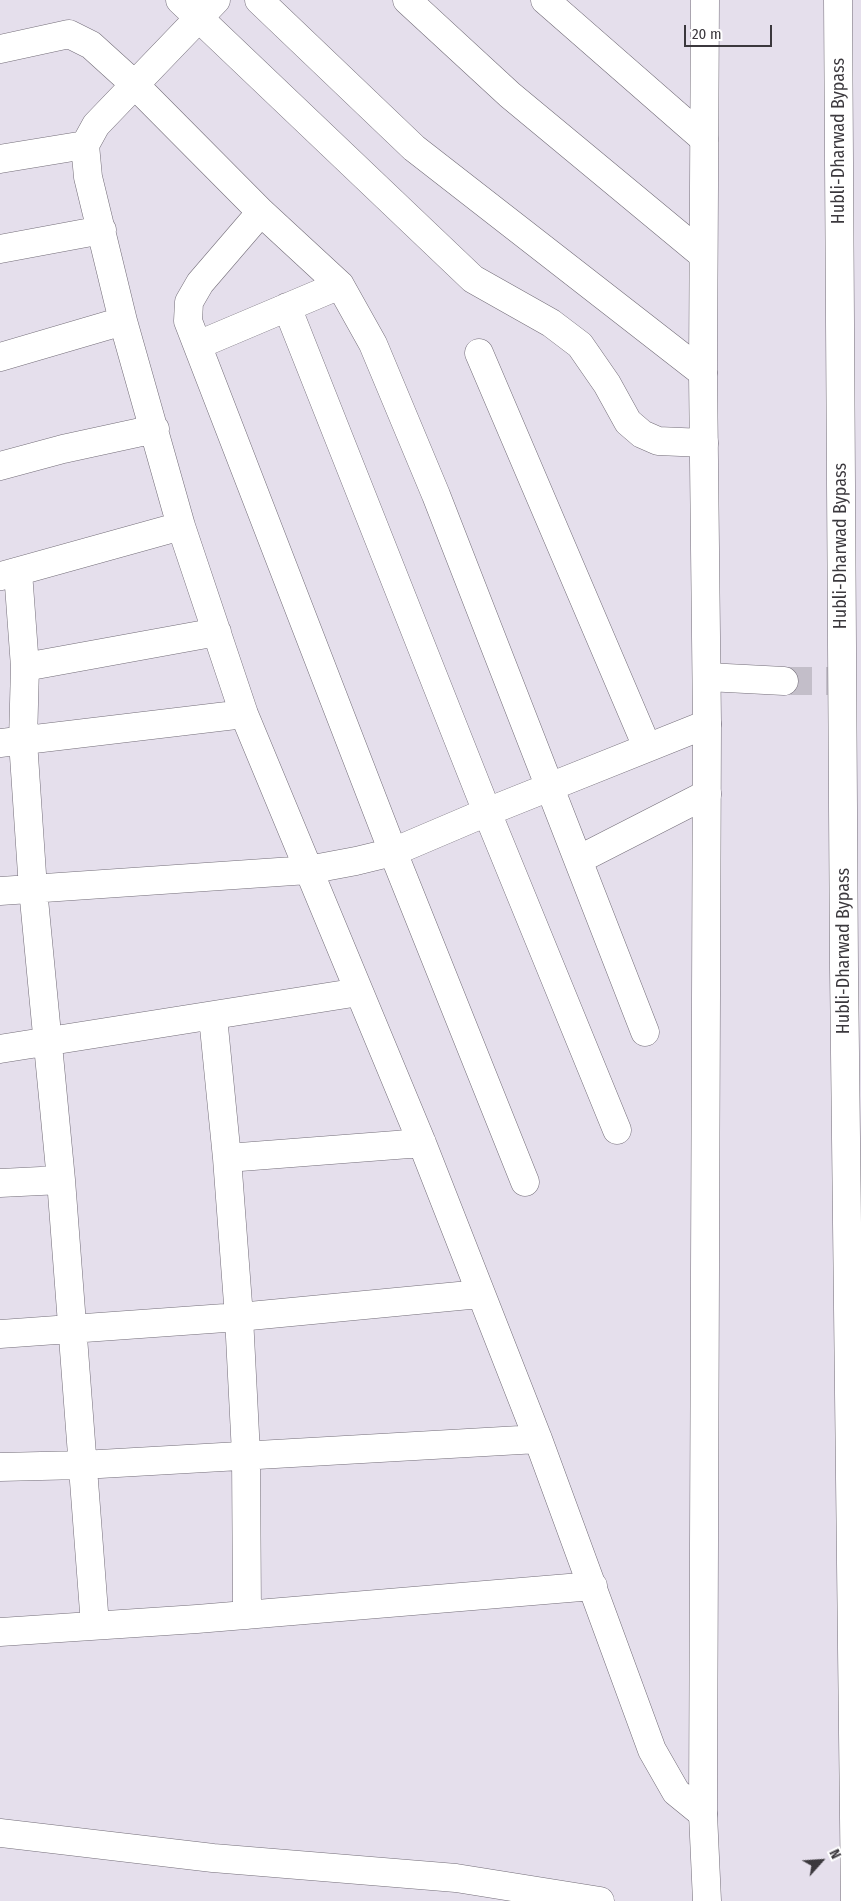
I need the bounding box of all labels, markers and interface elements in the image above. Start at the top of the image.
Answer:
scale bar [686,15,774,47]
text: 20 m [692,25,722,43]
street label: Hubli-Dharwad Bypass [828,58,850,224]
street label: Hubli-Dharwad Bypass [830,463,852,629]
street label: Hubli-Dharwad Bypass [833,868,855,1034]
north arrow [796,1836,846,1886]
text: N [825,1847,844,1862]

